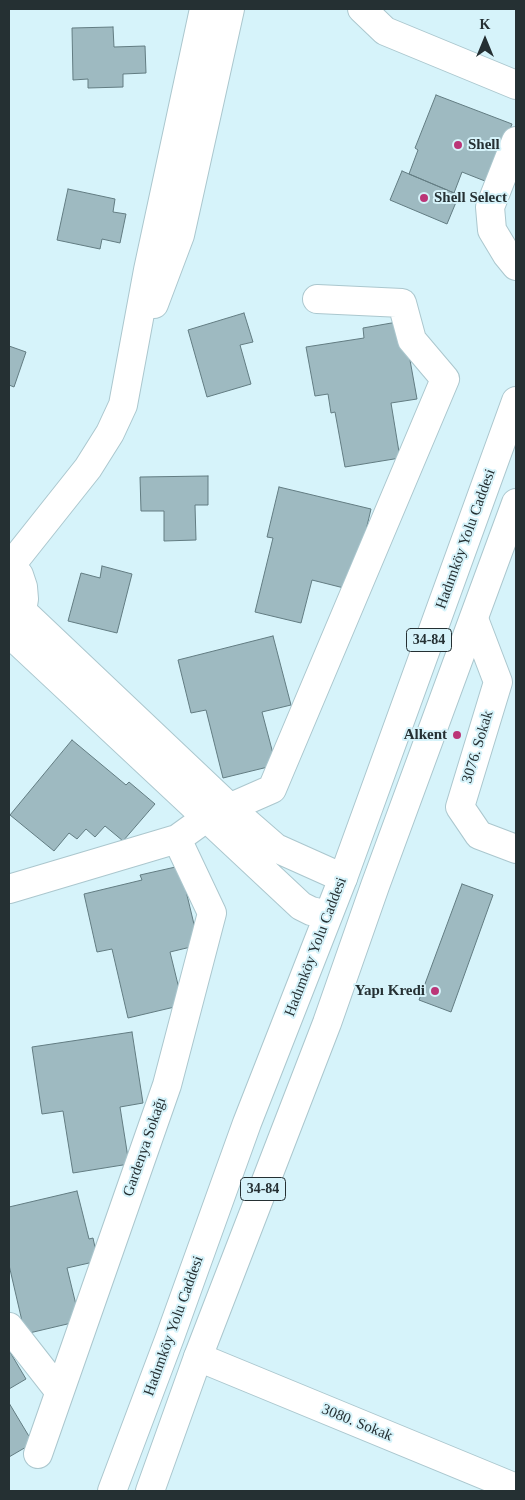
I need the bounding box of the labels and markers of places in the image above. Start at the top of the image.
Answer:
place label: Shell [468,136,500,154]
marker: Shell [452,139,464,151]
place label: Shell Select [434,189,507,207]
marker: Shell Select [418,192,430,204]
place label: Alkent [404,726,447,744]
marker: Alkent [451,729,463,741]
place label: Yapı Kredi [355,982,425,1000]
marker: Yapı Kredi [429,985,441,997]

